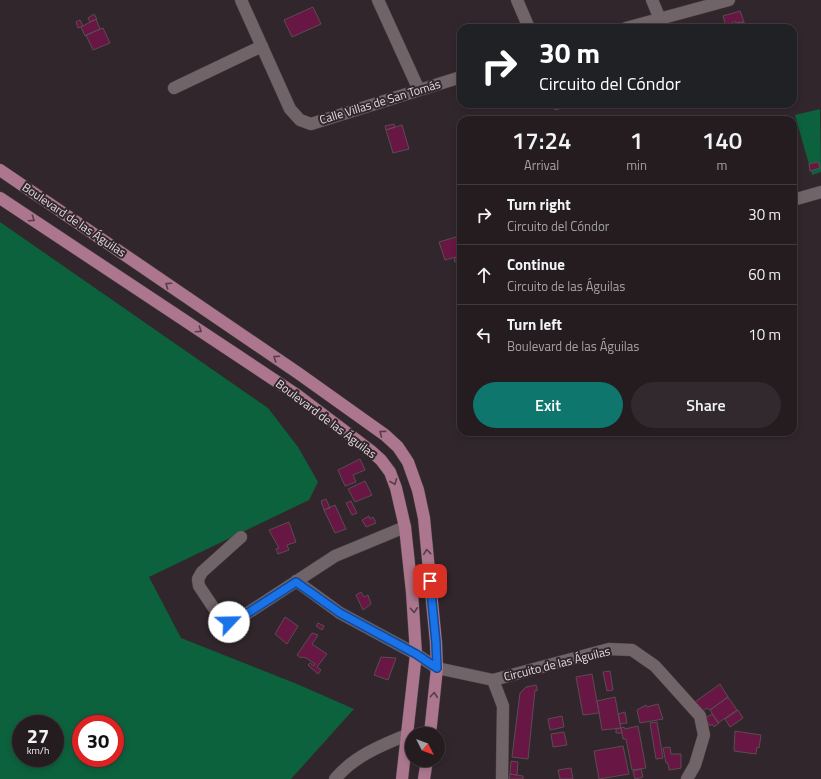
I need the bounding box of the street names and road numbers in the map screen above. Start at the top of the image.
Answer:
street label: Calle Villas de San Tomás [317,74,443,129]
street label: Boulevard de las Águilas [18,178,131,262]
street label: Boulevard de las Águilas [272,374,381,463]
street label: Circuito de las Águilas [502,641,613,686]

